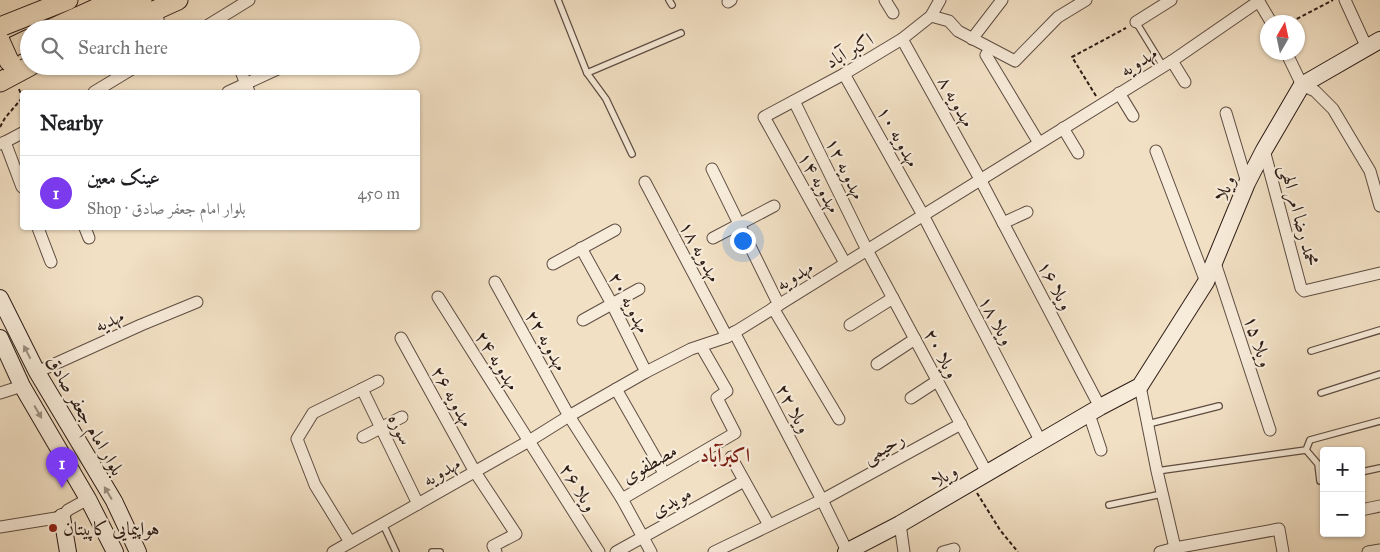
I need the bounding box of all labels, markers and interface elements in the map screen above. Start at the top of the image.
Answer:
north arrow [1260,15,1305,60]
search box [20,20,420,75]
street label: اکبر آباد [821,28,877,73]
icon: search [38,34,66,62]
text: Search here [78,36,168,59]
street label: مهدویه [1115,41,1162,83]
street label: مهدویه ۸ [932,72,980,131]
street label: مهدویه ۱۰ [872,102,925,171]
text: Nearby [40,110,103,136]
street label: مهدویه ۱۲ [820,134,870,203]
street label: مهدویه ۱۴ [793,148,846,217]
street label: محمد رضا امر الهی [1273,162,1324,269]
text: عینک معین [87,166,160,189]
street label: ویلا [1209,171,1241,205]
text: 1 [53,184,59,203]
text: 450 m [357,184,400,203]
text: Shop · بلوار امام جعفر صادق [87,199,246,218]
street label: مهدویه ۱۸ [674,217,726,286]
your location [730,228,756,254]
street label: مهدویه [771,255,818,297]
street label: ویلا ۱۶ [1032,256,1078,314]
street label: مهدویه ۲۰ [603,268,655,337]
street label: ویلا ۱۸ [973,291,1019,349]
street label: مهديه [91,304,128,338]
street label: مهدویه ۲۲ [520,306,573,375]
street label: ویلا ۱۵ [1238,312,1278,370]
street label: ویلا ۲۰ [918,324,964,382]
street label: مهدویه ۲۴ [469,326,525,395]
one-way arrow [23,345,31,359]
street label: بلوار امام جعفر صادق [37,351,129,482]
street label: مهدویه ۲۶ [426,362,479,431]
street label: ویلا ۲۲ [770,379,816,437]
one-way arrow [33,406,42,419]
street label: سوره [382,410,418,449]
street label: رحیمی [858,427,909,470]
street label: مصطفوی [618,439,681,489]
district label: اکبرآباد [700,443,750,468]
pin: 1 [46,447,78,488]
map controls [1320,447,1365,537]
button: + [1320,447,1365,492]
street label: مهدویه [418,452,465,492]
street label: ویلا ۲۶ [554,459,602,516]
street label: ویلا [927,459,962,493]
street label: مویدی [647,481,696,523]
one-way arrow [104,486,113,499]
button: − [1320,492,1365,537]
place label: هواپیمایی کاپیتان [63,517,160,542]
marker: هواپیمایی کاپیتان [47,522,59,534]

